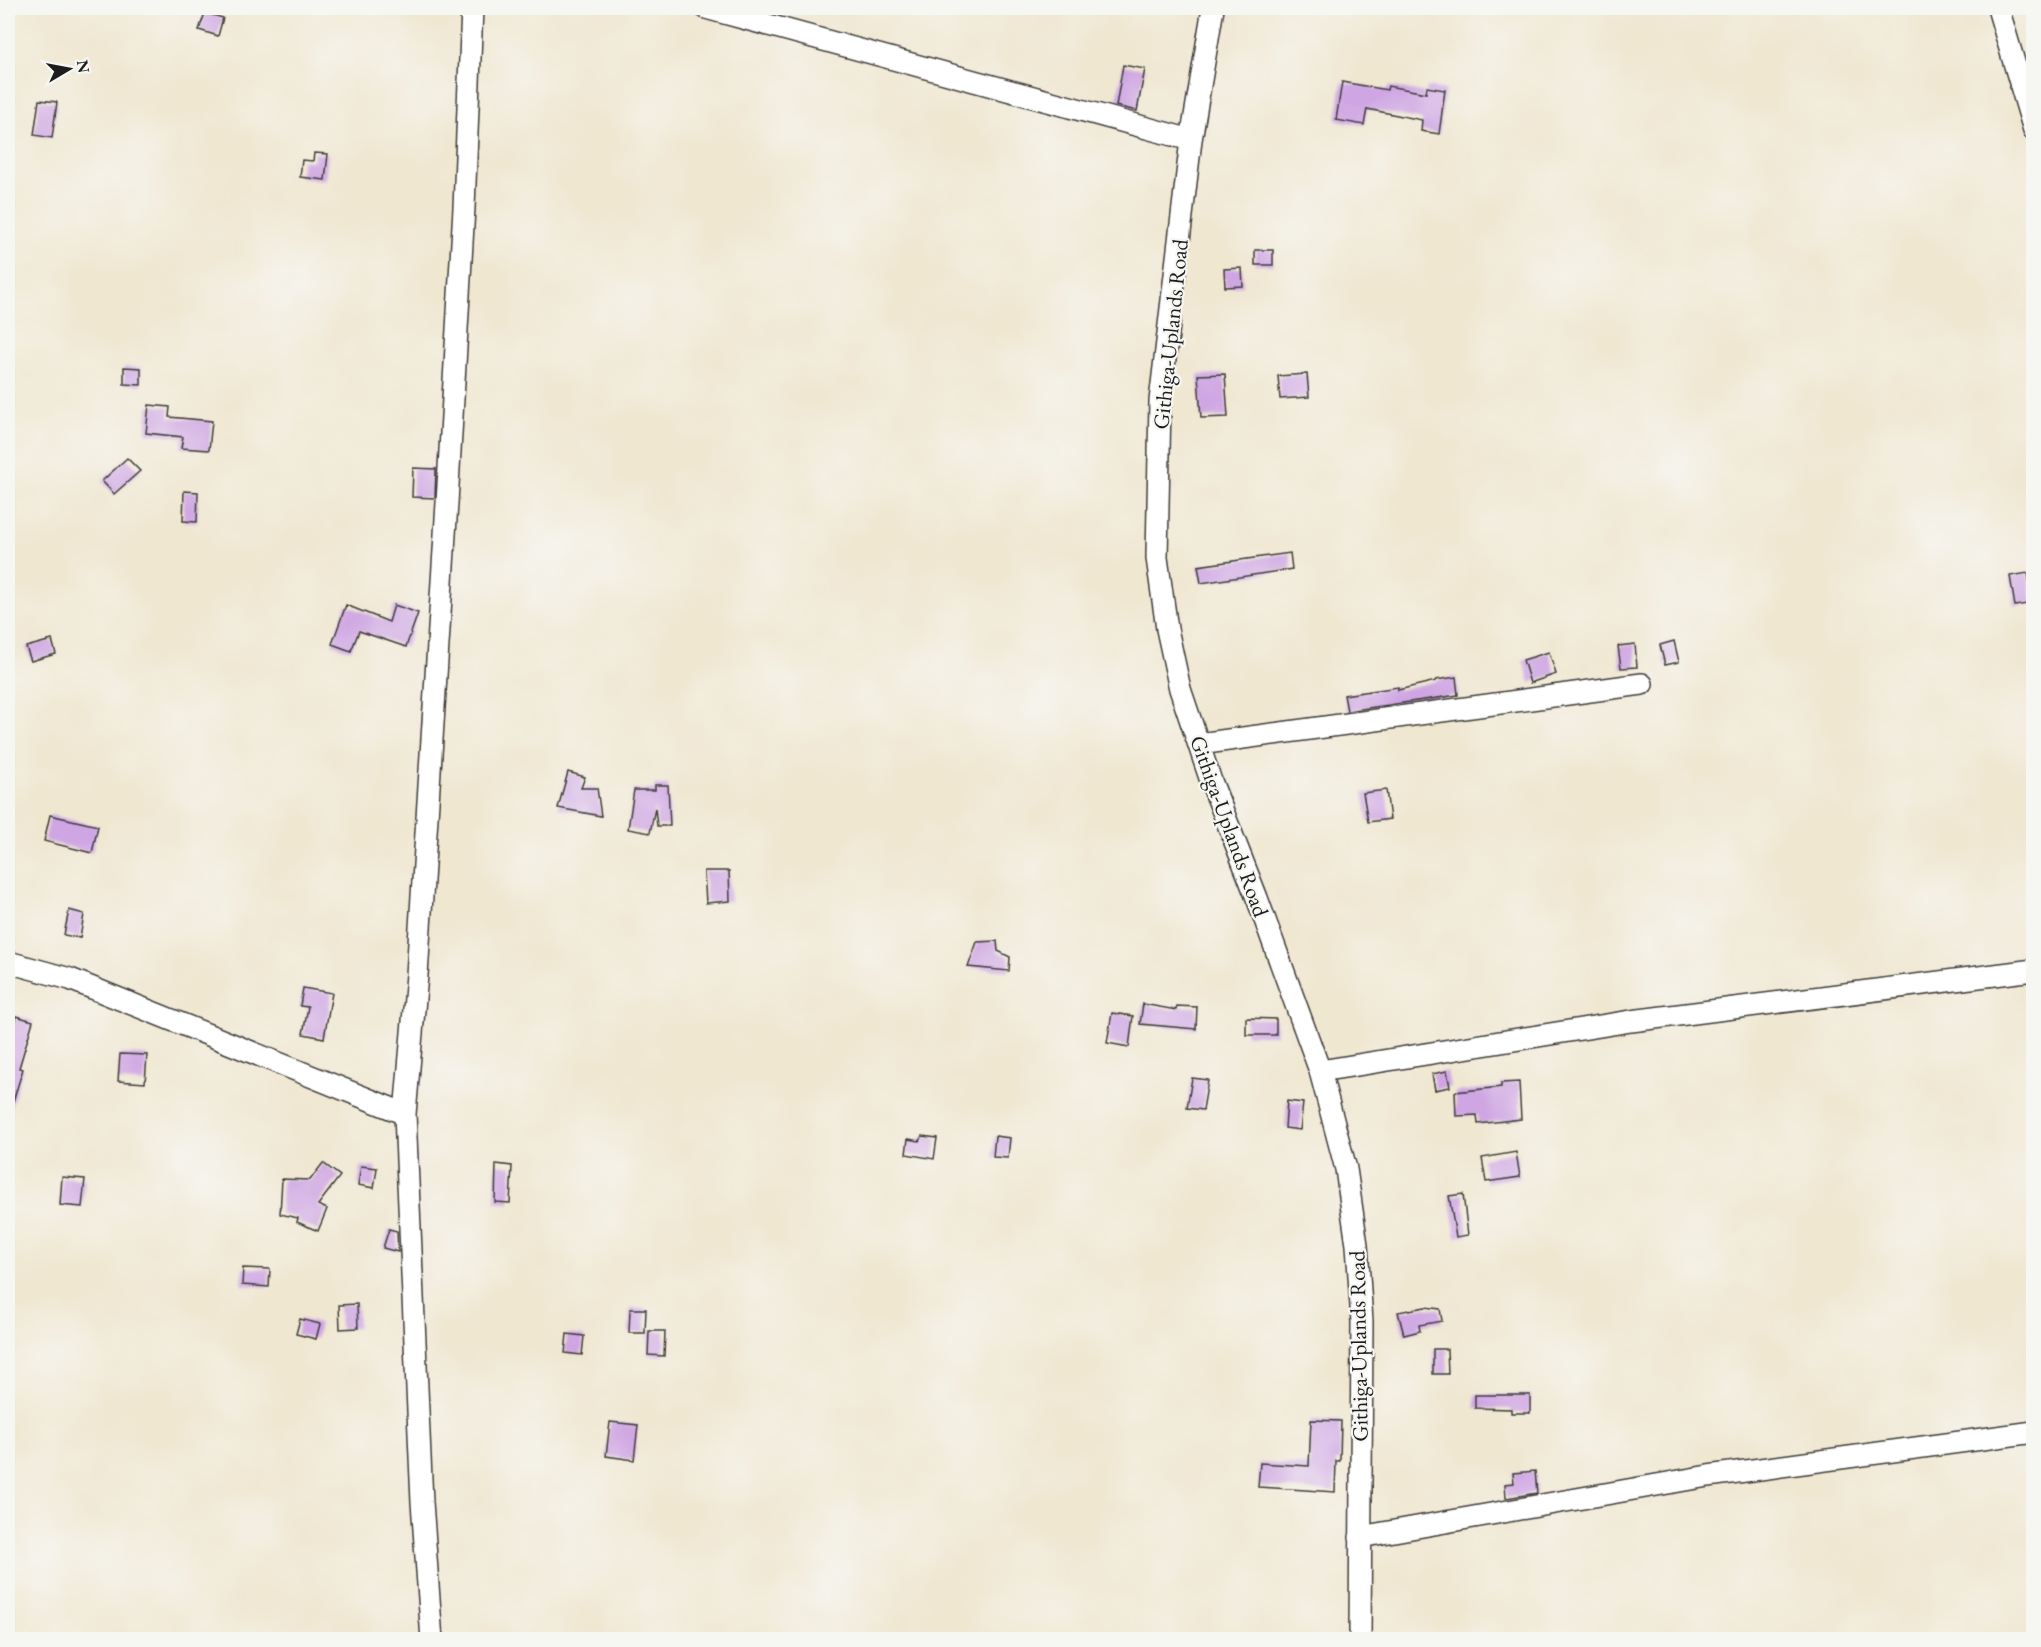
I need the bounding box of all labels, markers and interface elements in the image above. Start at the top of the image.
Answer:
north arrow [39,39,99,99]
text: N [72,58,95,75]
street label: Githiga-Uplands Road [1146,237,1195,431]
street label: Githiga-Uplands Road [1183,731,1276,922]
street label: Githiga-Uplands Road [1342,1249,1375,1442]

